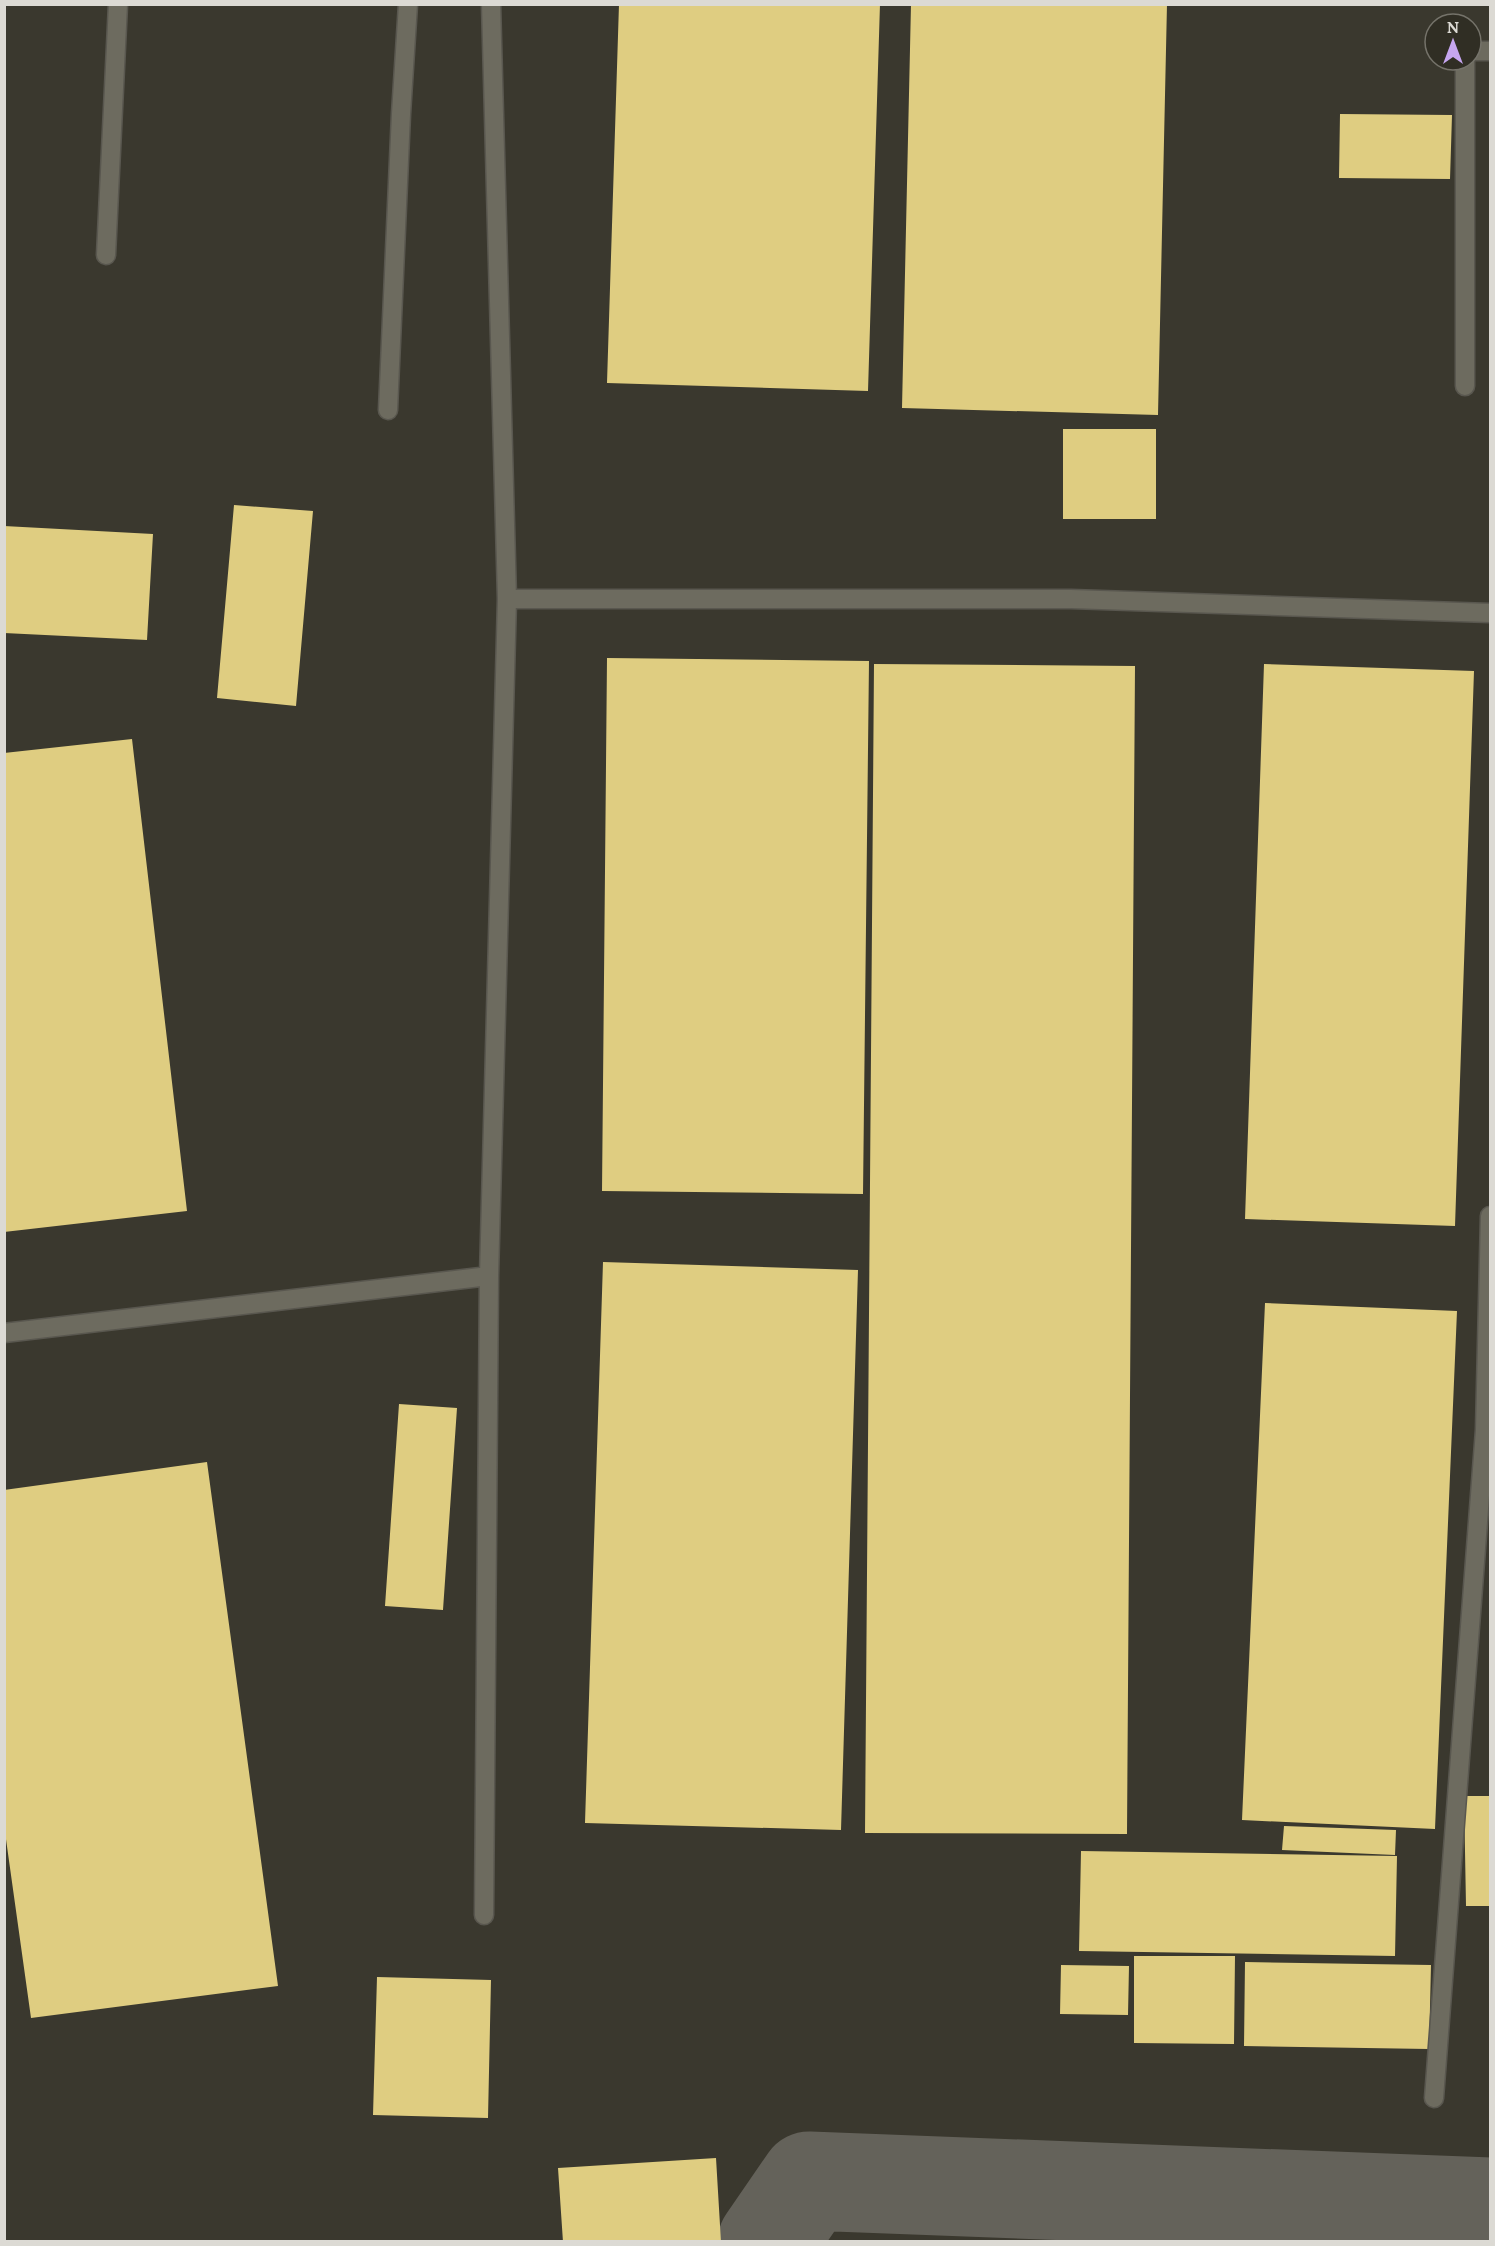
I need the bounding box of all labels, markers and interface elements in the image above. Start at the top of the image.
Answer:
north arrow [1423,12,1483,72]
text: N [1447,17,1459,37]

